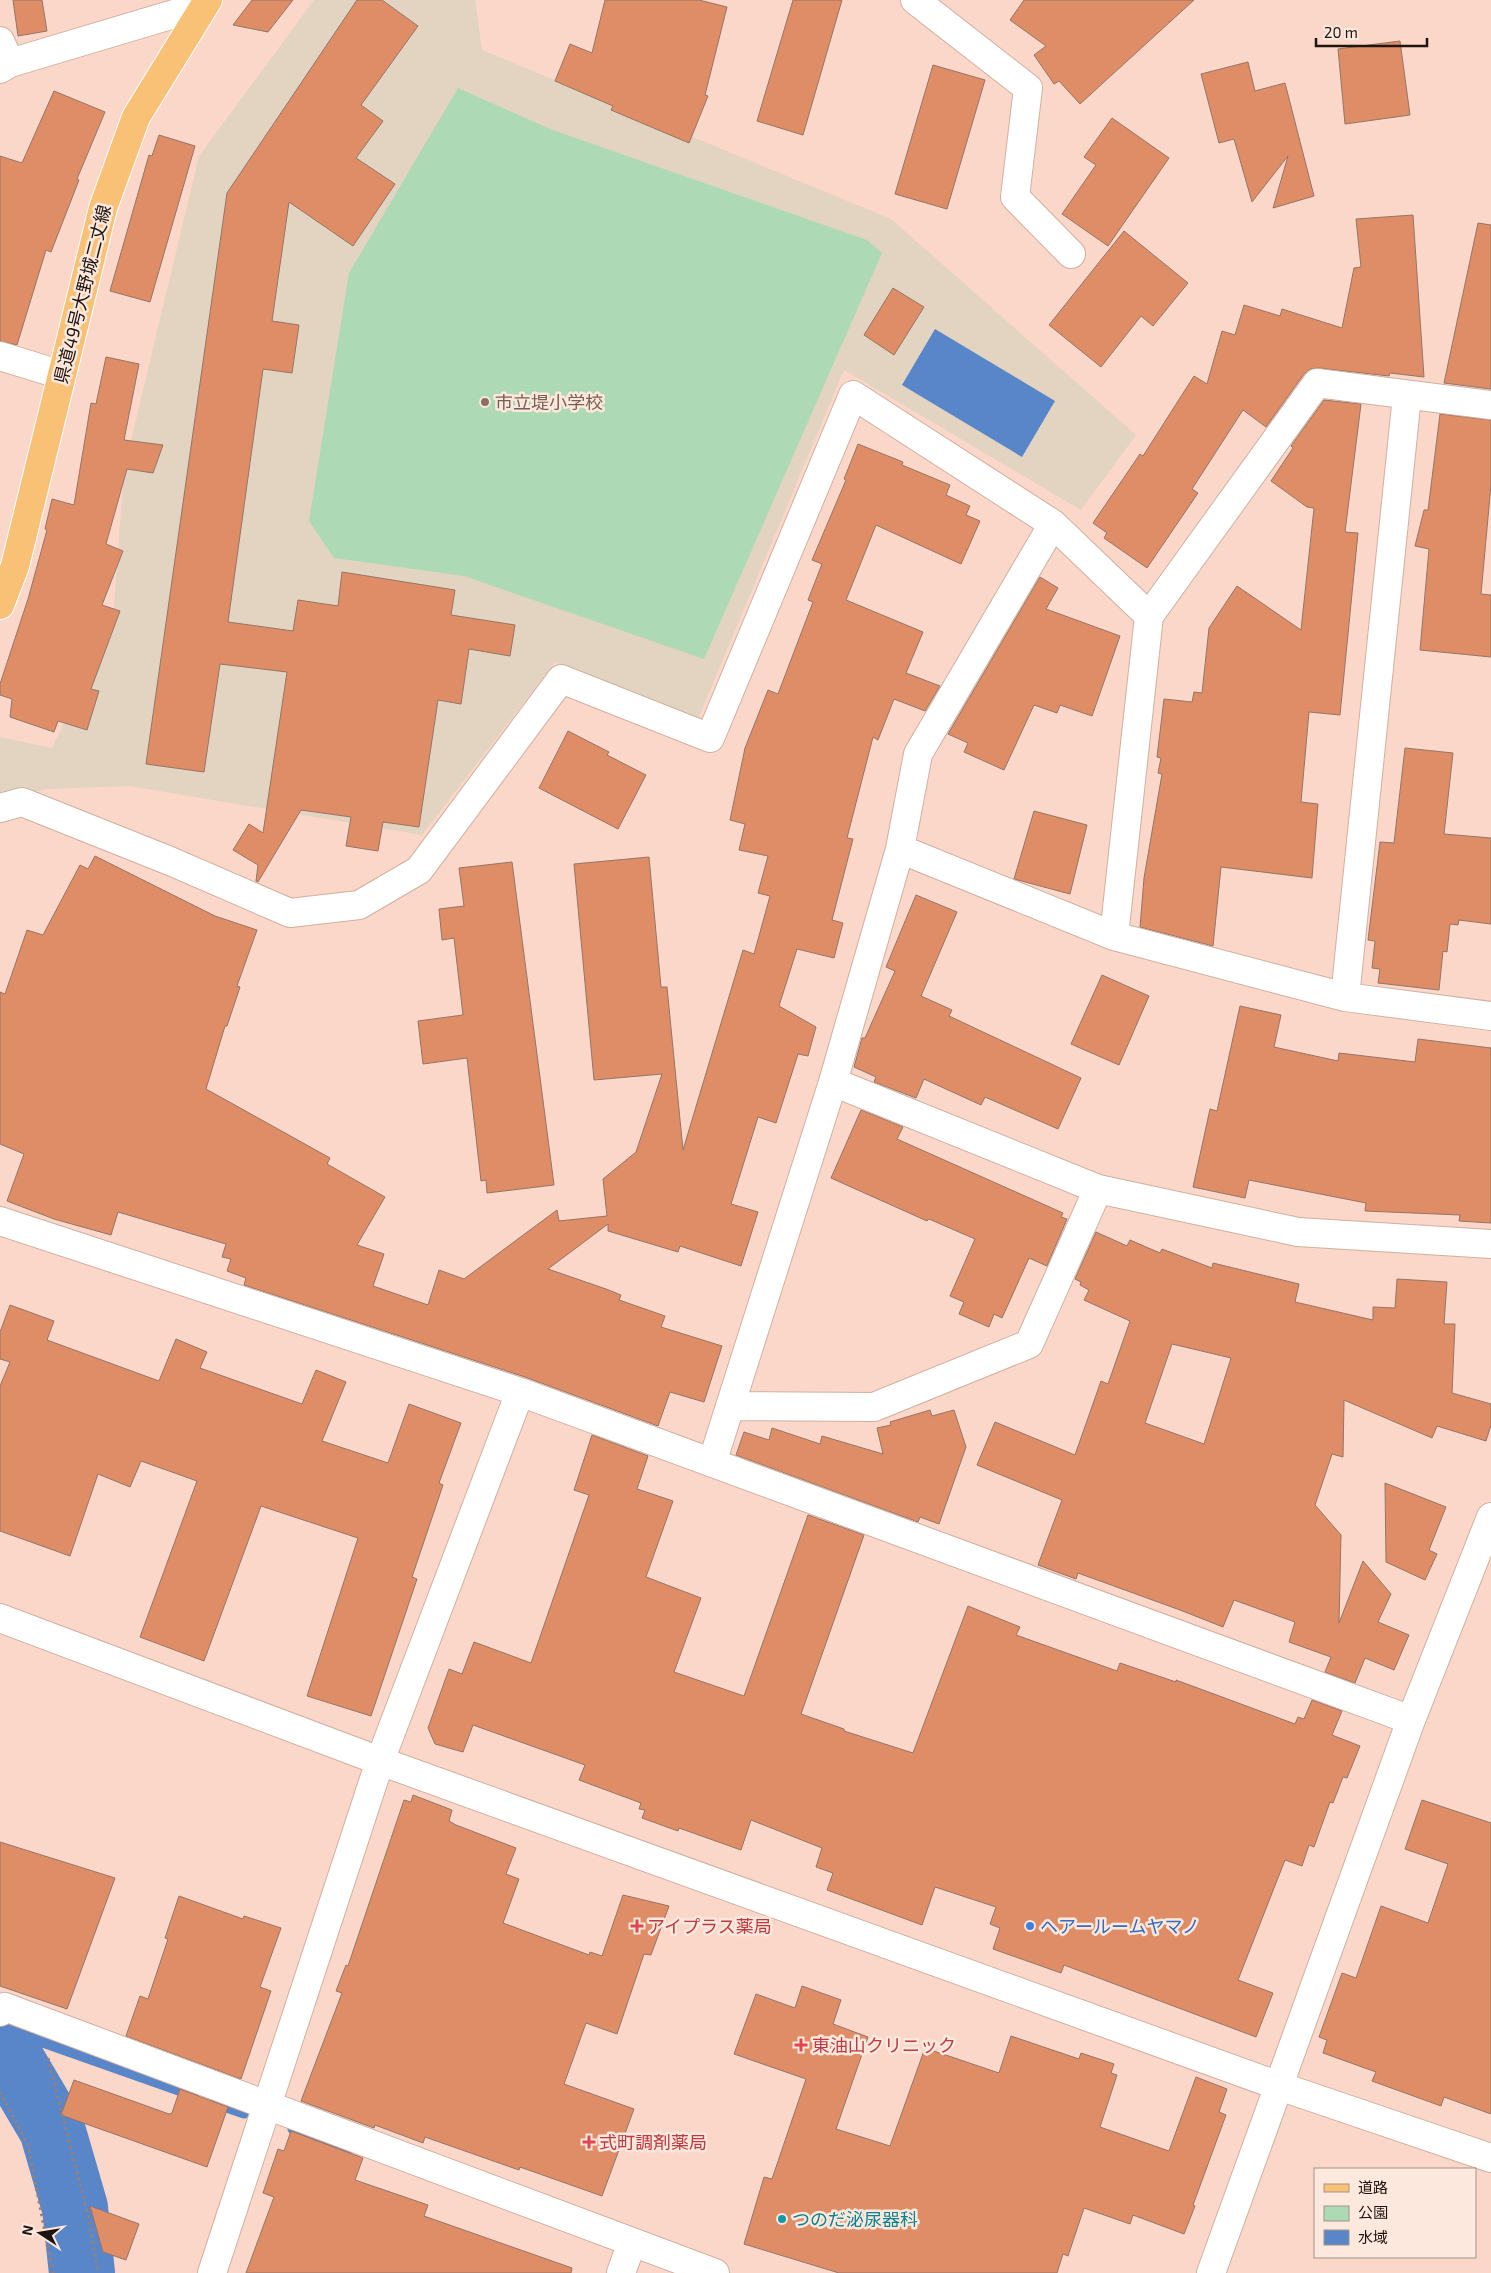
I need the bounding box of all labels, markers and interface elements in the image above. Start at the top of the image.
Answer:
scale bar [1316,15,1427,47]
text: 20 m [1324,23,1358,41]
street label: 県道49号大野城二丈線 [49,202,115,386]
place label: 市立堤小学校 [495,391,603,413]
marker: 市立堤小学校 [479,396,491,408]
place label: アイプラス薬局 [647,1915,772,1937]
place label: ヘアールームヤマノ [1040,1915,1200,1937]
marker: アイプラス薬局 [631,1920,643,1932]
marker: ヘアールームヤマノ [1024,1920,1036,1932]
place label: 東油山クリニック [812,2034,956,2056]
marker: 東油山クリニック [794,2038,808,2052]
place label: 式町調剤薬局 [599,2131,707,2153]
marker: 式町調剤薬局 [583,2136,595,2148]
legend [1314,2168,1476,2258]
text: 道路 [1358,2178,1388,2196]
text: 公園 [1358,2203,1388,2221]
north arrow [15,2208,65,2258]
place label: つのだ泌尿器科 [792,2208,918,2230]
marker: つのだ泌尿器科 [776,2213,788,2225]
text: N [17,2223,36,2237]
text: 水域 [1358,2228,1388,2246]

